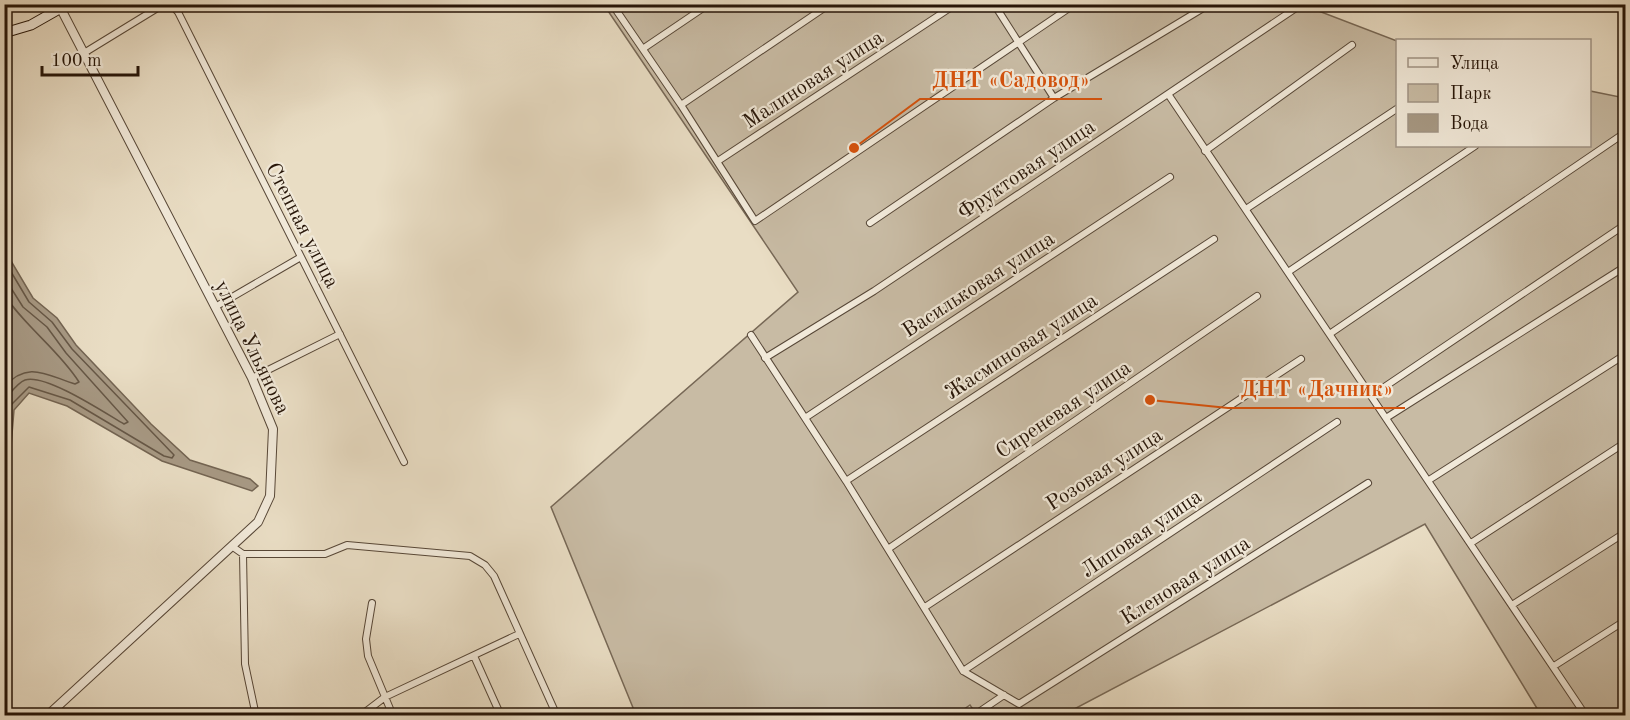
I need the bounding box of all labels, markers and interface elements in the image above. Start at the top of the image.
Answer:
street label: Малиновая улица [740,27,888,133]
scale bar [42,39,138,77]
legend [1396,39,1591,147]
text: 100 m [51,52,102,70]
text: Улица [1450,55,1499,73]
callout: ДНТ «Садовод» [920,59,1102,99]
text: ДНТ «Садовод» [932,70,1090,92]
text: Парк [1450,85,1491,103]
text: Вода [1450,115,1489,133]
street label: Фруктовая улица [954,117,1099,224]
street label: Степная улица [261,160,342,292]
street label: Васильковая улица [899,228,1059,342]
street label: улица Ульянова [210,277,293,418]
street label: Жасминовая улица [942,290,1102,404]
street label: Сиреневая улица [992,357,1135,463]
callout: ДНТ «Дачник» [1228,368,1405,408]
text: ДНТ «Дачник» [1241,379,1394,401]
street label: Розовая улица [1043,425,1167,516]
street label: Липовая улица [1078,486,1206,582]
street label: Кленовая улица [1117,533,1254,630]

